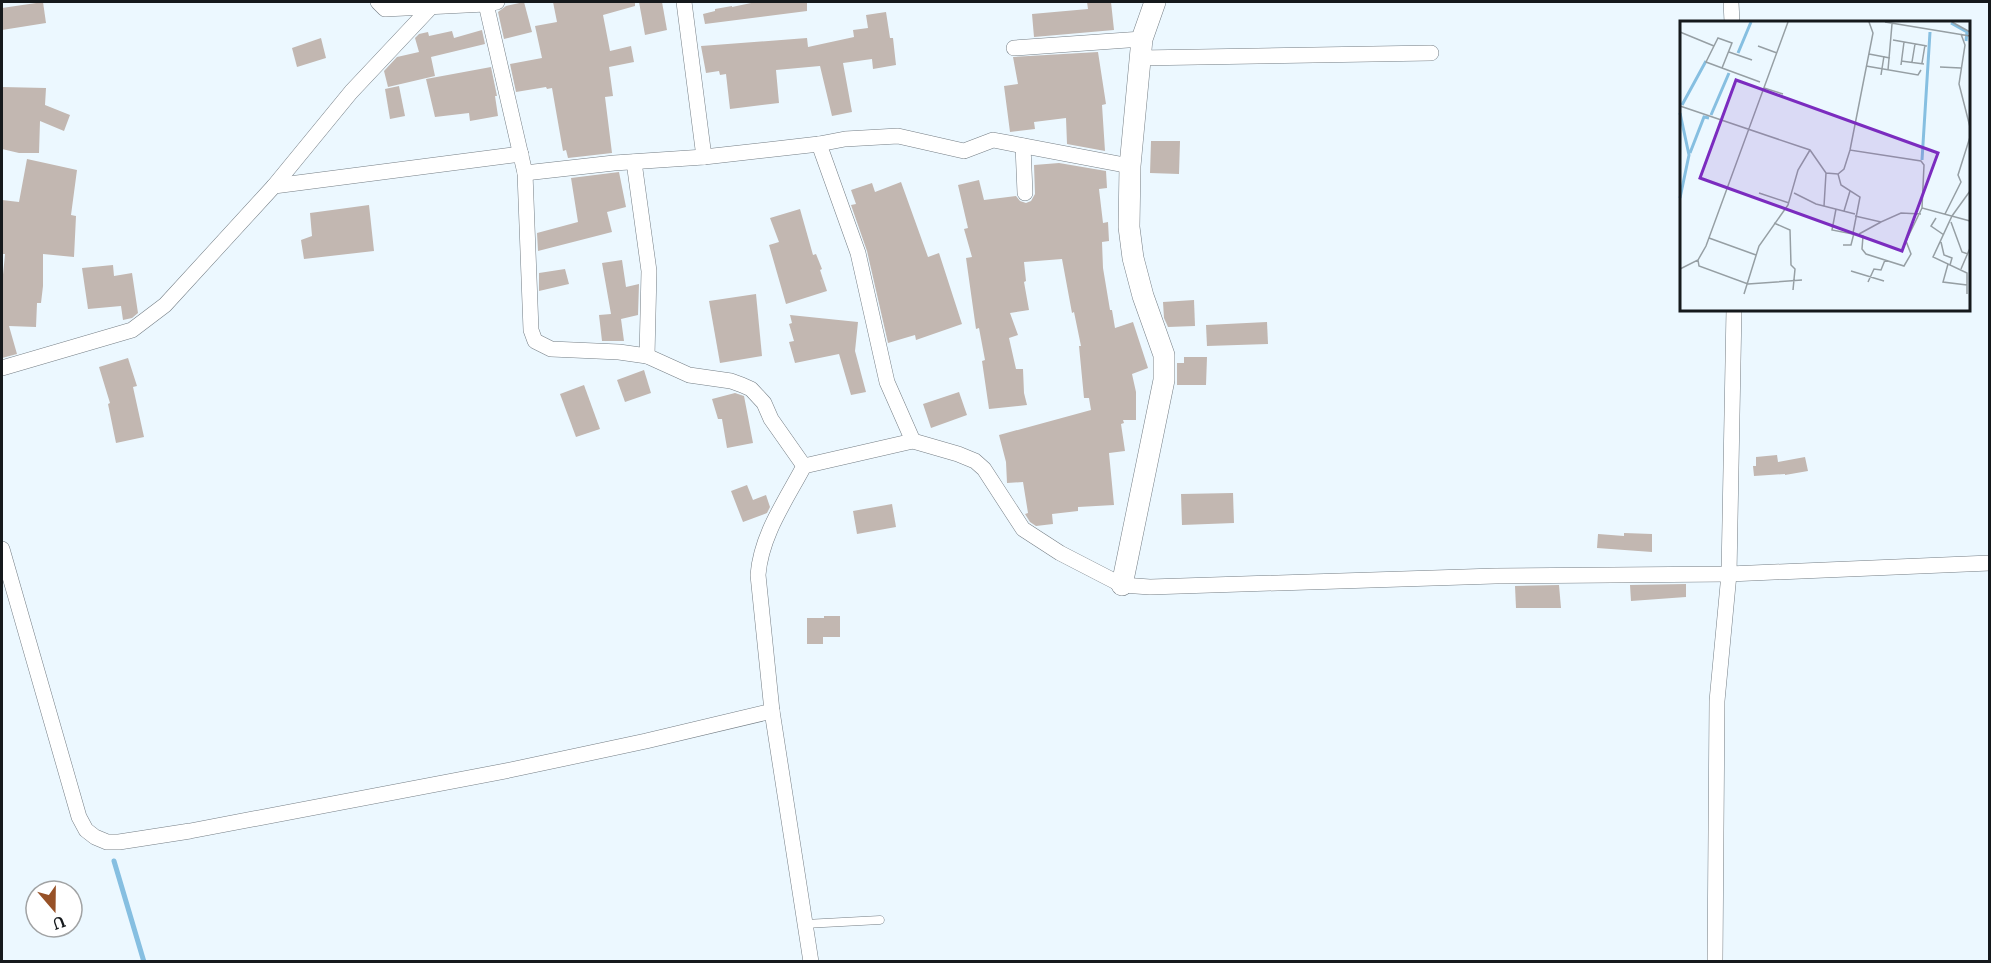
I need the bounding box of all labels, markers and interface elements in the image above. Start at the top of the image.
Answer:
inset map [1680,21,1970,310]
north arrow [24,879,84,939]
text: U [50,912,68,935]

